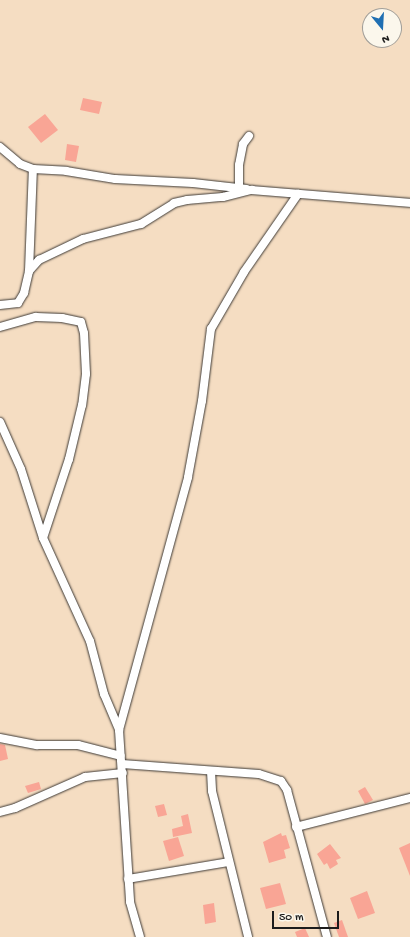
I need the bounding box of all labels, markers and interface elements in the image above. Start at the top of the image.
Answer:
north arrow [362,8,402,48]
text: N [380,32,391,45]
scale bar [274,903,341,929]
text: 50 m [279,911,304,925]

